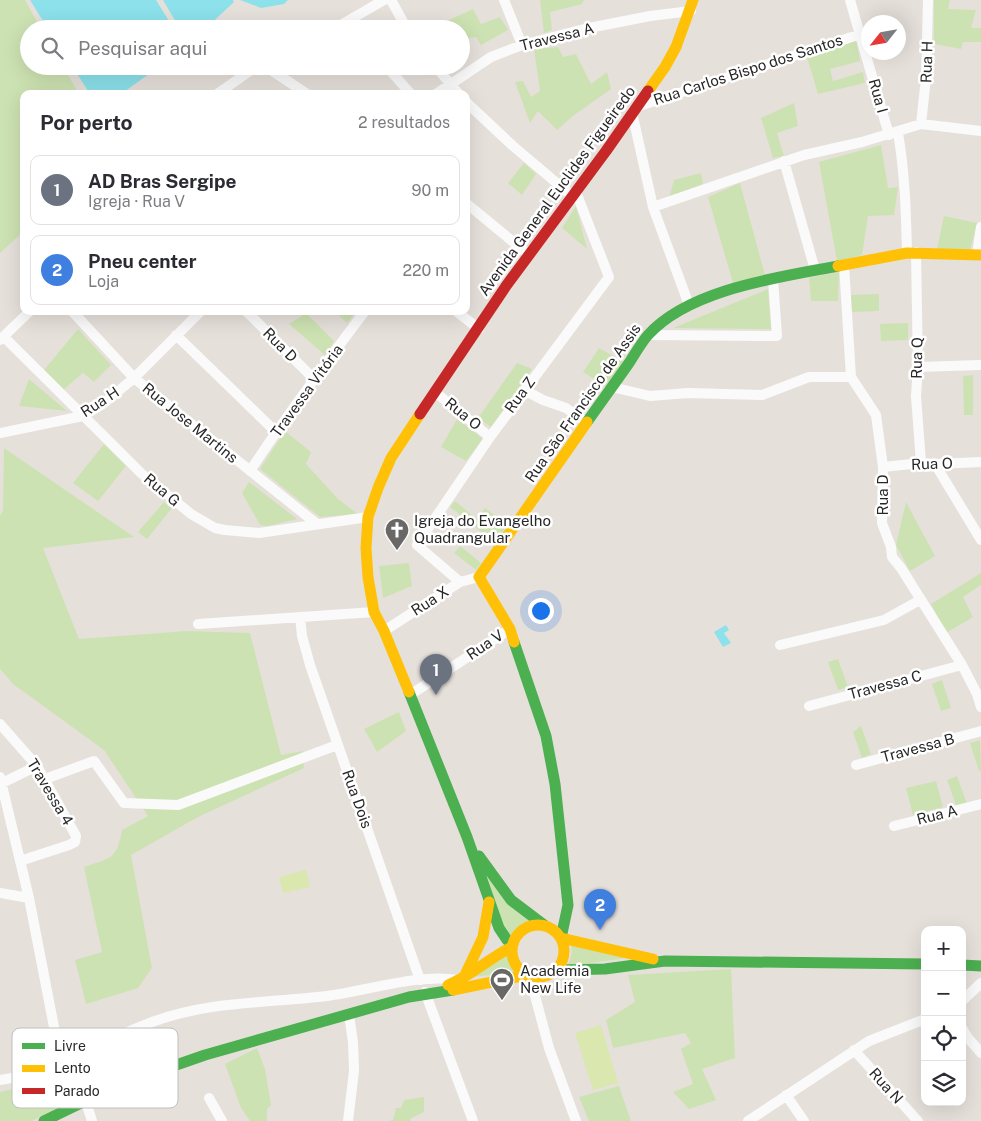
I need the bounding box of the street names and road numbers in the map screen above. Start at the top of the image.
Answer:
street label: Travessa A [518,19,596,54]
street label: Rua Carlos Bispo dos Santos [651,31,845,108]
street label: Rua H [917,41,936,83]
street label: Rua I [865,77,891,115]
street label: Avenida General Euclides Figueiredo [475,83,638,299]
street label: Rua São Francisco de Assis [521,320,644,485]
street label: Rua D [260,324,301,365]
street label: Rua Q [908,337,925,379]
street label: Travessa Vitória [267,341,346,440]
street label: Rua Z [501,373,538,416]
street label: Rua Jose Martins [139,379,241,466]
street label: Rua H [77,383,122,420]
street label: Rua O [442,394,485,433]
street label: Rua O [911,454,953,473]
street label: Rua G [141,470,184,510]
street label: Rua D [874,474,891,516]
street label: Rua X [408,582,452,619]
street label: Rua V [463,626,506,663]
street label: Travessa C [846,667,923,702]
street label: Travessa B [879,730,956,765]
street label: Travessa 4 [24,755,77,828]
street label: Rua Dois [339,767,376,830]
street label: Rua A [915,801,959,828]
street label: Rua N [866,1064,907,1107]

